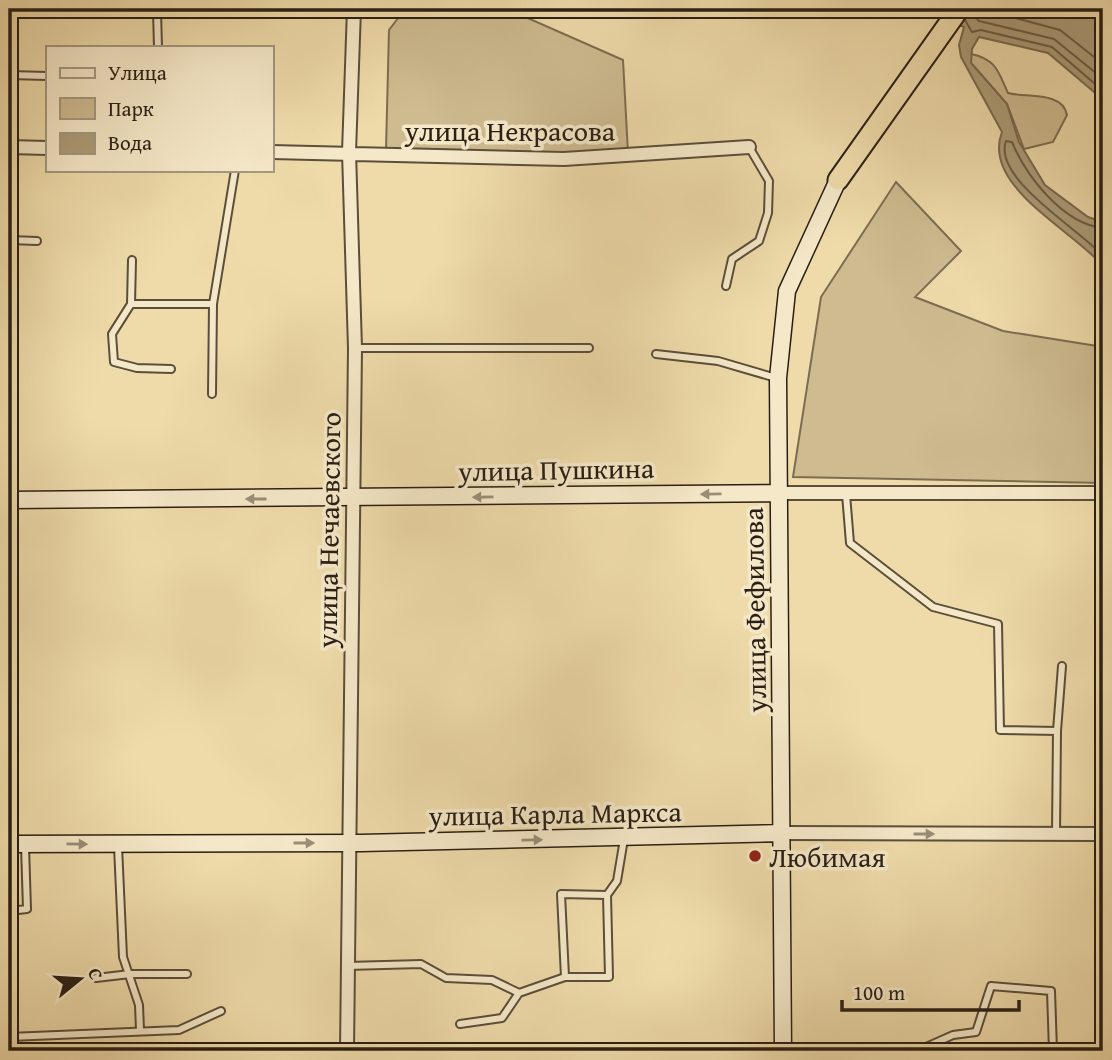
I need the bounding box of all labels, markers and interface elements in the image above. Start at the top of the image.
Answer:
legend [46,46,273,172]
text: Улица [108,57,167,88]
text: Парк [108,93,154,124]
street label: улица Некрасова [404,110,616,151]
text: Вода [108,127,152,158]
street label: улица Нечаевского [305,412,351,649]
street label: улица Пушкина [457,447,655,491]
one-way arrow [700,488,722,500]
one-way arrow [472,491,494,502]
one-way arrow [245,493,267,505]
street label: улица Фефилова [732,506,776,714]
street label: улица Карла Маркса [427,790,683,836]
one-way arrow [914,828,936,840]
one-way arrow [521,834,543,846]
place label: Любимая [769,836,886,877]
one-way arrow [66,838,88,850]
one-way arrow [294,838,316,849]
marker: Любимая [747,848,763,864]
north arrow [46,944,116,1014]
text: С [81,964,111,983]
scale bar [842,969,1019,1013]
text: 100 m [853,977,905,1008]

